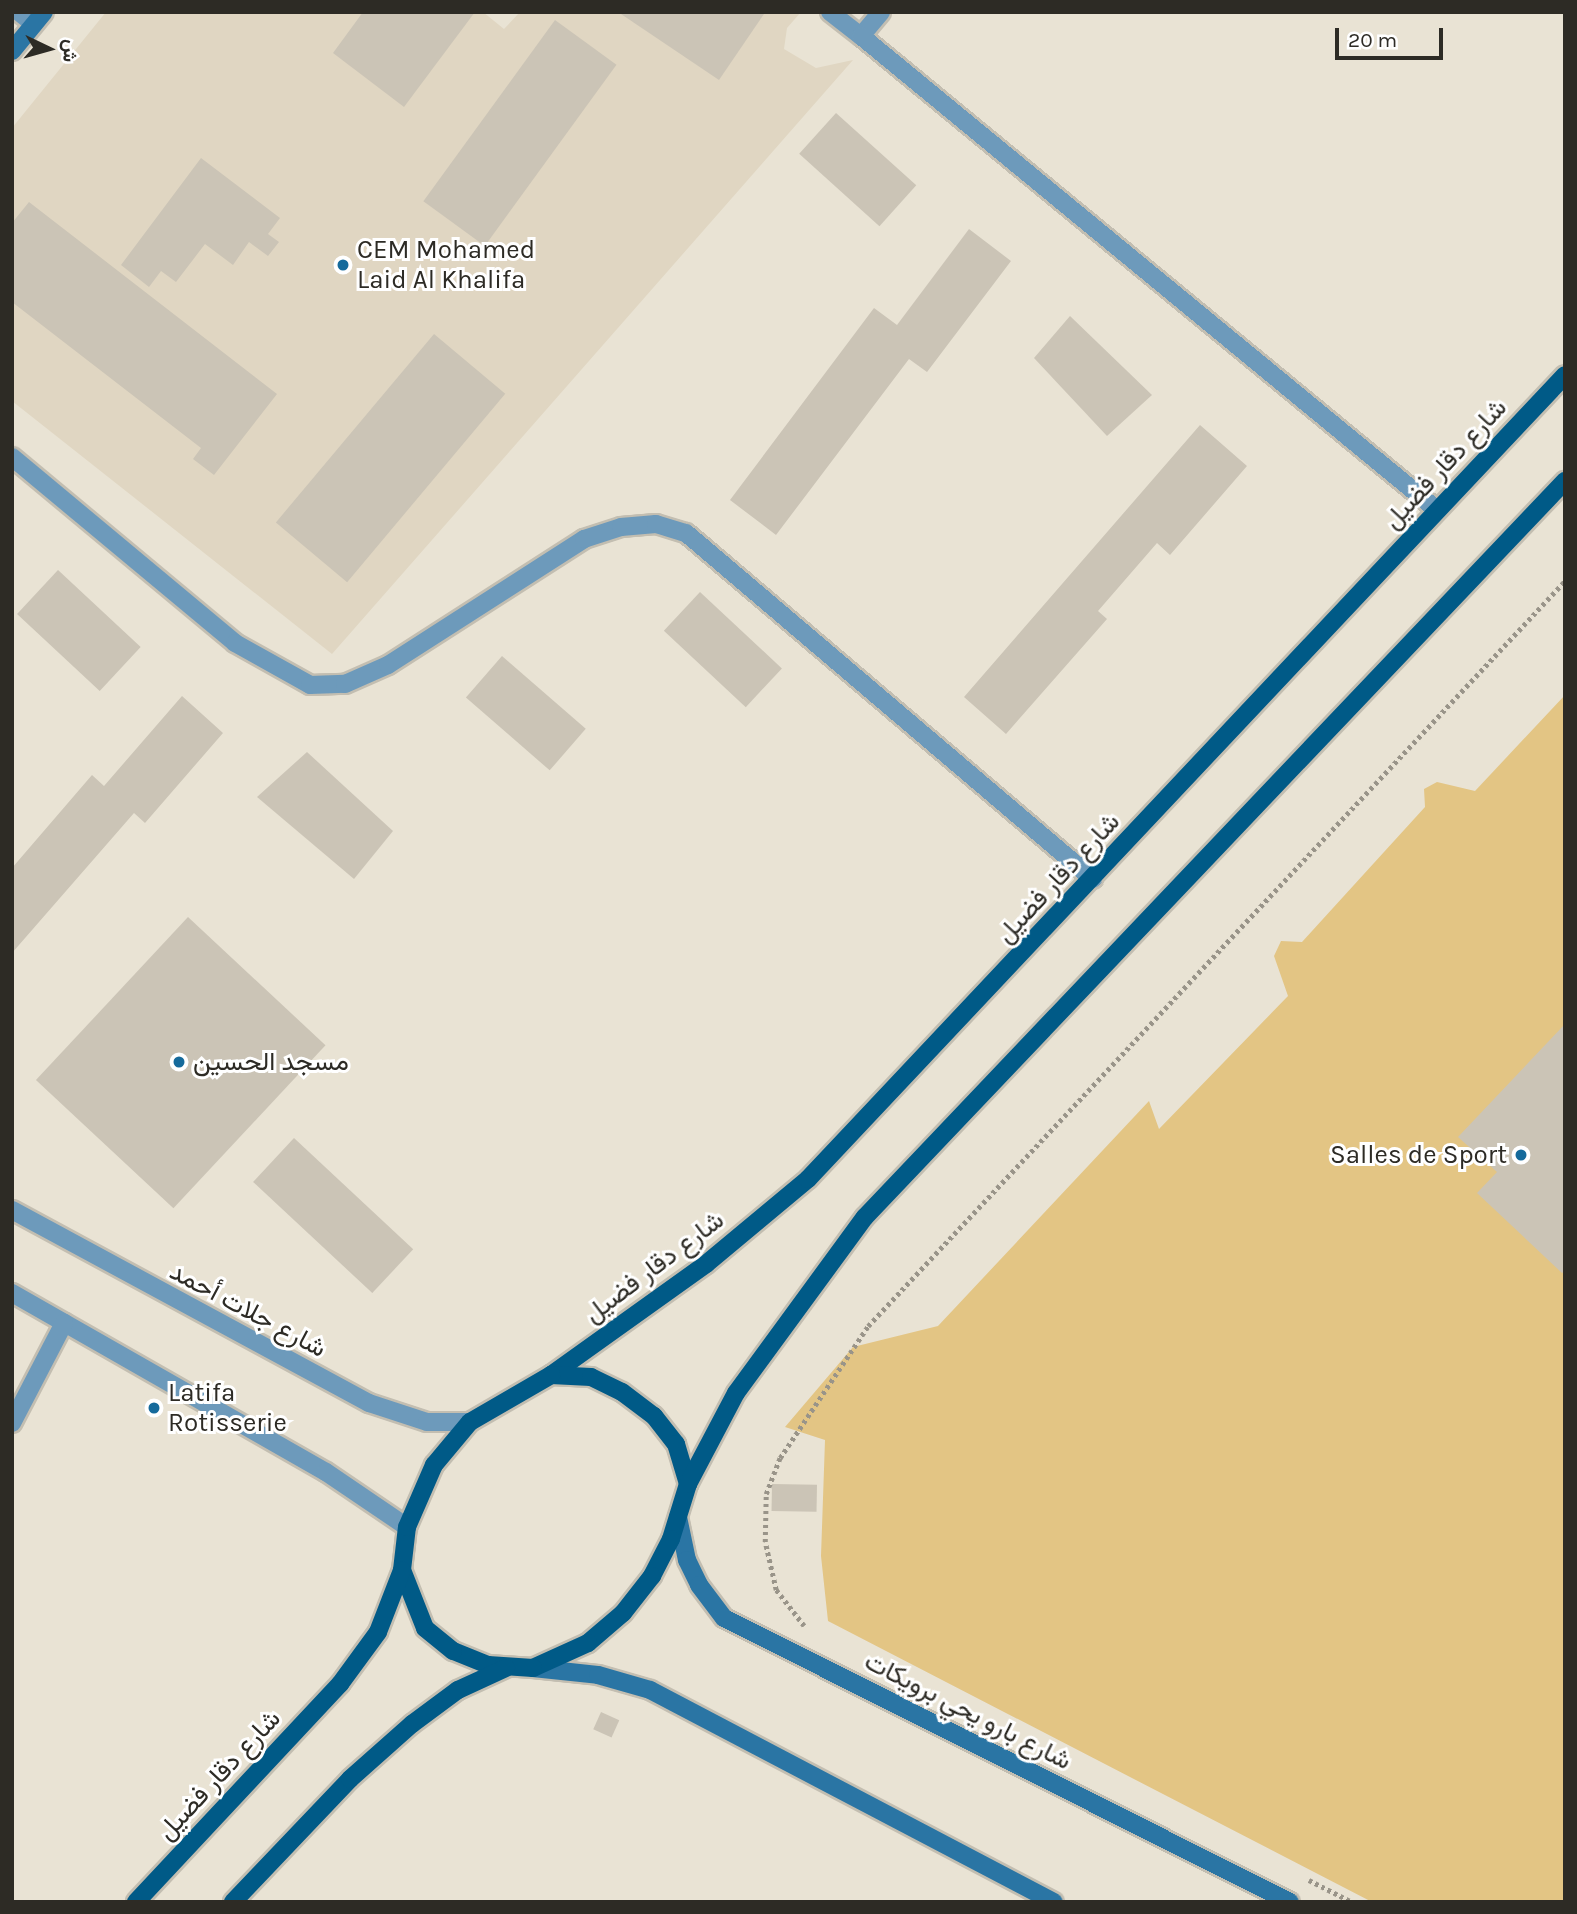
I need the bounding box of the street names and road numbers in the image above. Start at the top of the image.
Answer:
street label: شارع دقار فضيل [1377,392,1513,536]
street label: شارع دقار فضيل [990,806,1126,950]
street label: شارع دقار فضيل [578,1204,730,1330]
street label: شارع جلات أحمد [164,1256,332,1364]
street label: شارع بارو يحي برويكات [859,1645,1077,1777]
street label: شارع دقار فضيل [151,1703,287,1847]

